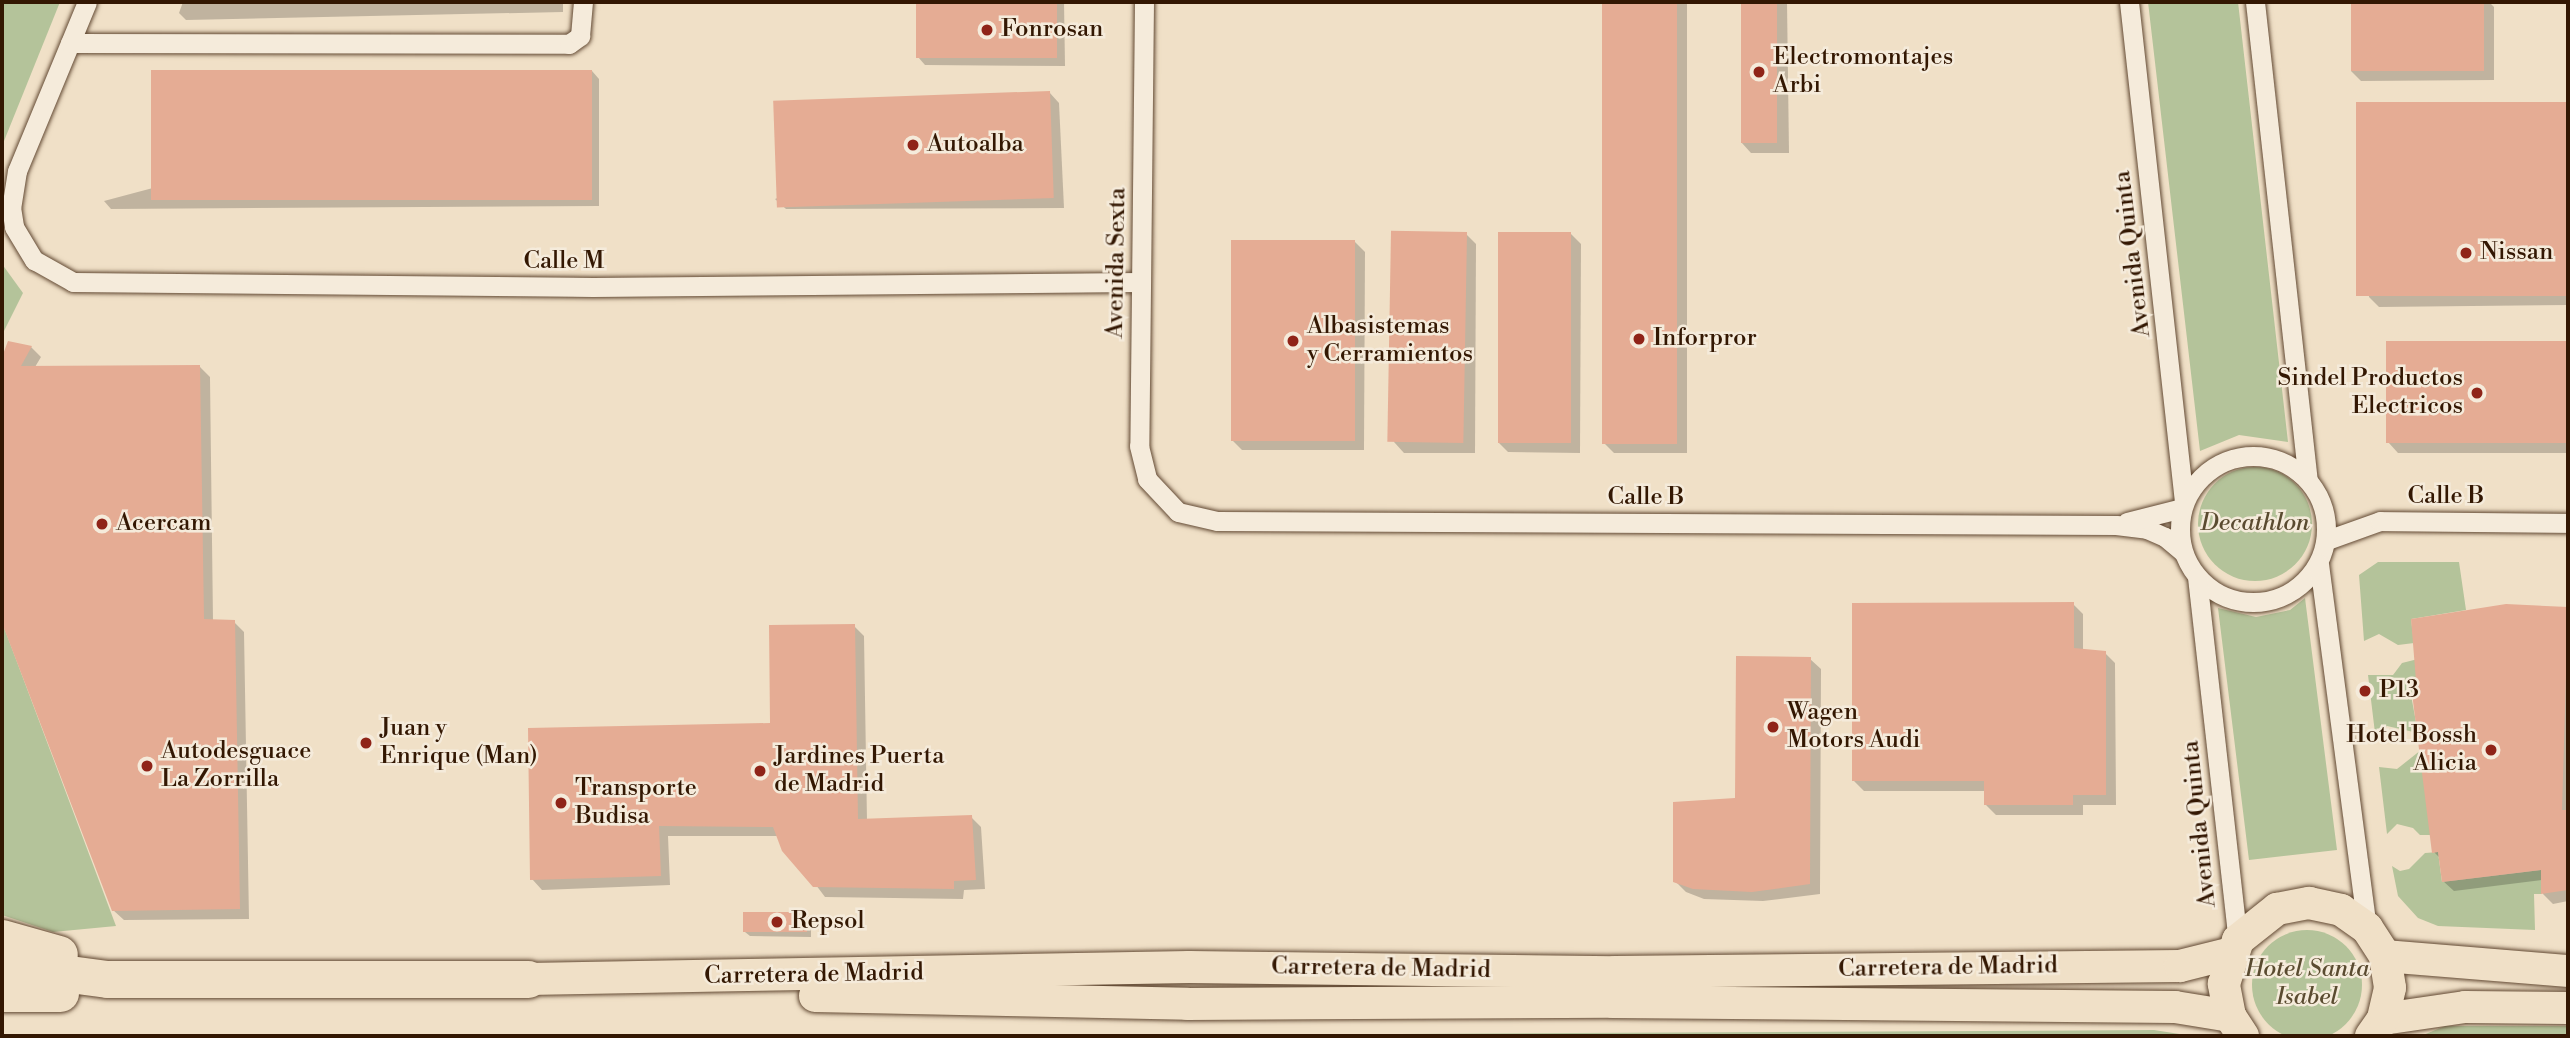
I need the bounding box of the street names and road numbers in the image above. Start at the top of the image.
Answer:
street label: Avenida Quinta [2108,169,2158,339]
street label: Avenida Sexta [1101,187,1133,339]
street label: Calle M [523,248,605,276]
street label: Calle B [2408,483,2484,511]
street label: Calle B [1608,484,1684,512]
street label: Avenida Quinta [2177,739,2223,909]
street label: Carretera de Madrid [1838,952,2058,984]
street label: Carretera de Madrid [1271,953,1491,985]
street label: Carretera de Madrid [704,959,924,991]

